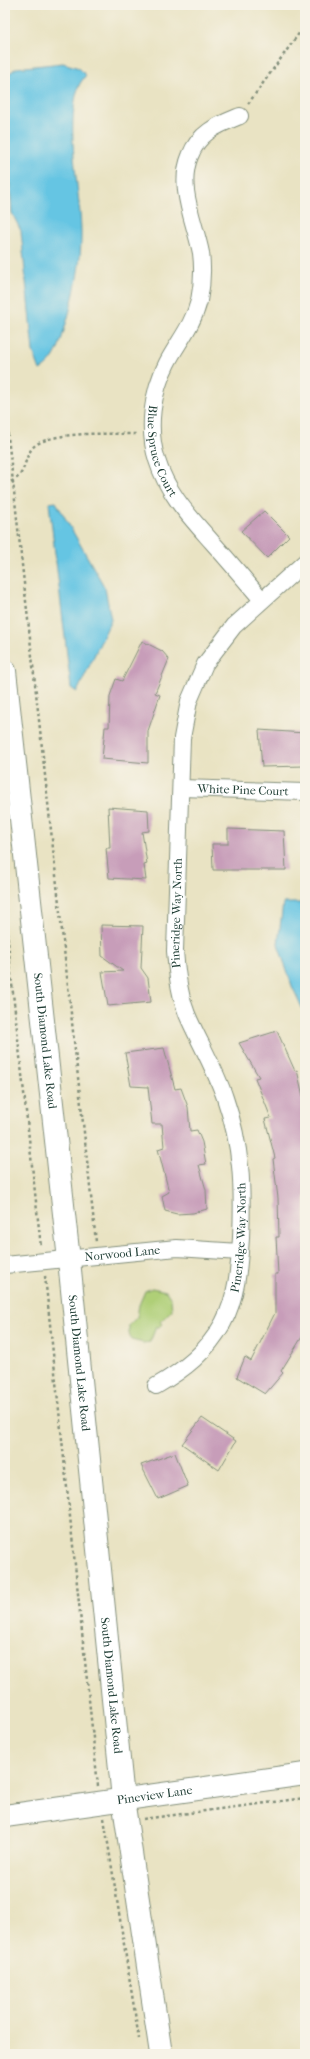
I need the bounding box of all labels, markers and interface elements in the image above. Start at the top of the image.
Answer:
street label: Blue Spruce Court [145,404,180,500]
street label: White Pine Court [196,781,290,798]
street label: Pineridge Way North [168,858,185,969]
street label: South Diamond Lake Road [31,972,60,1110]
street label: Pineridge Way North [228,1182,249,1294]
street label: Norwood Lane [84,1243,161,1264]
street label: South Diamond Lake Road [66,1294,93,1432]
street label: South Diamond Lake Road [98,1617,125,1755]
street label: Pineview Lane [116,1783,193,1807]

